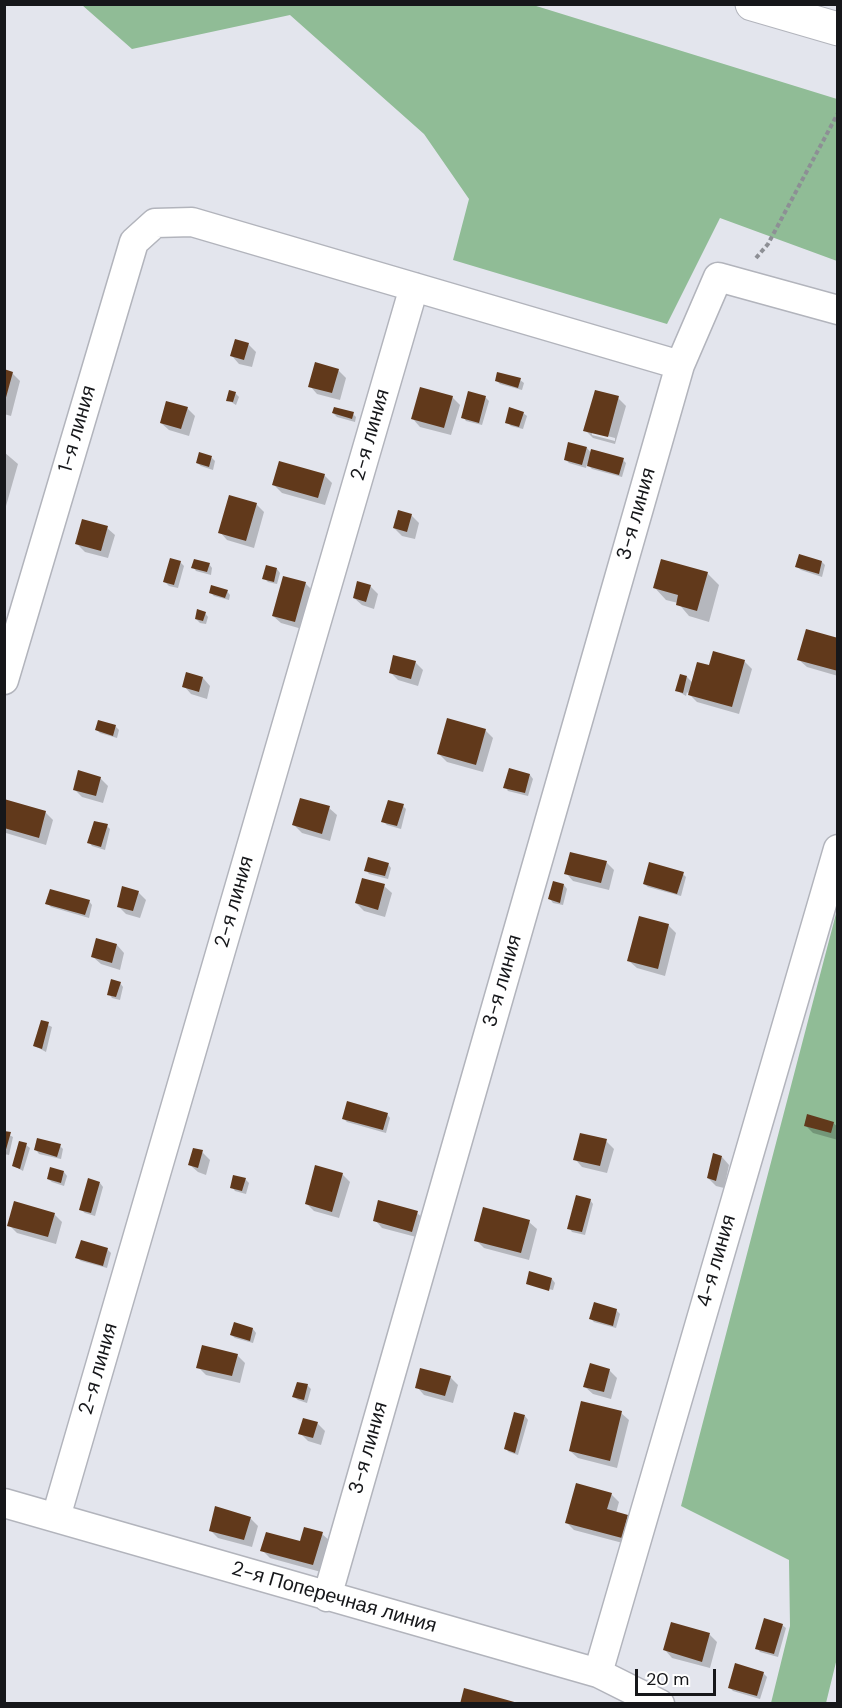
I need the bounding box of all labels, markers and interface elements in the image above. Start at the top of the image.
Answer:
street label: 1-я линия [54,383,102,475]
street label: 2-я линия [346,386,396,484]
street label: 3-я линия [612,465,662,563]
street label: 2-я линия [210,853,260,951]
street label: 3-я линия [478,932,528,1030]
street label: 4-я линия [692,1212,742,1310]
street label: 2-я линия [74,1320,124,1418]
street label: 3-я линия [344,1399,394,1497]
street label: 2-я Поперечная линия [229,1557,439,1639]
scale bar [638,1657,719,1695]
text: 20 m [646,1667,689,1691]

